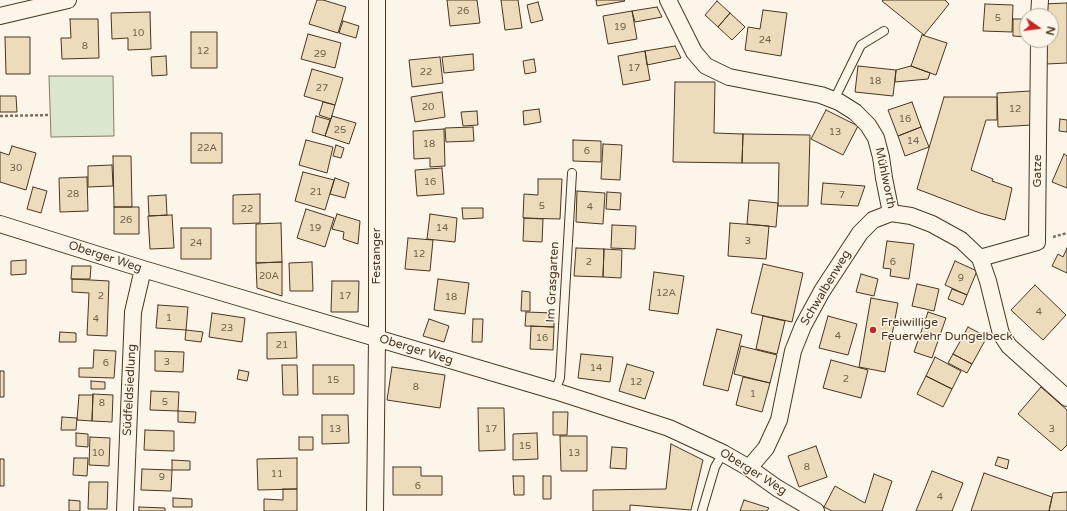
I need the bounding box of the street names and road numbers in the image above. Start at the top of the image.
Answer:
street label: Mühlworth [871,146,899,210]
street label: Gatze [1031,154,1045,188]
street label: Festanger [370,228,384,284]
street label: Oberger Weg [66,238,144,276]
street label: Im Grasgarten [544,241,562,323]
street label: Schwalbenweg [798,248,854,328]
street label: Oberger Weg [377,332,455,368]
street label: Südfeldsiedlung [120,344,140,436]
street label: Oberger Weg [717,446,789,498]

